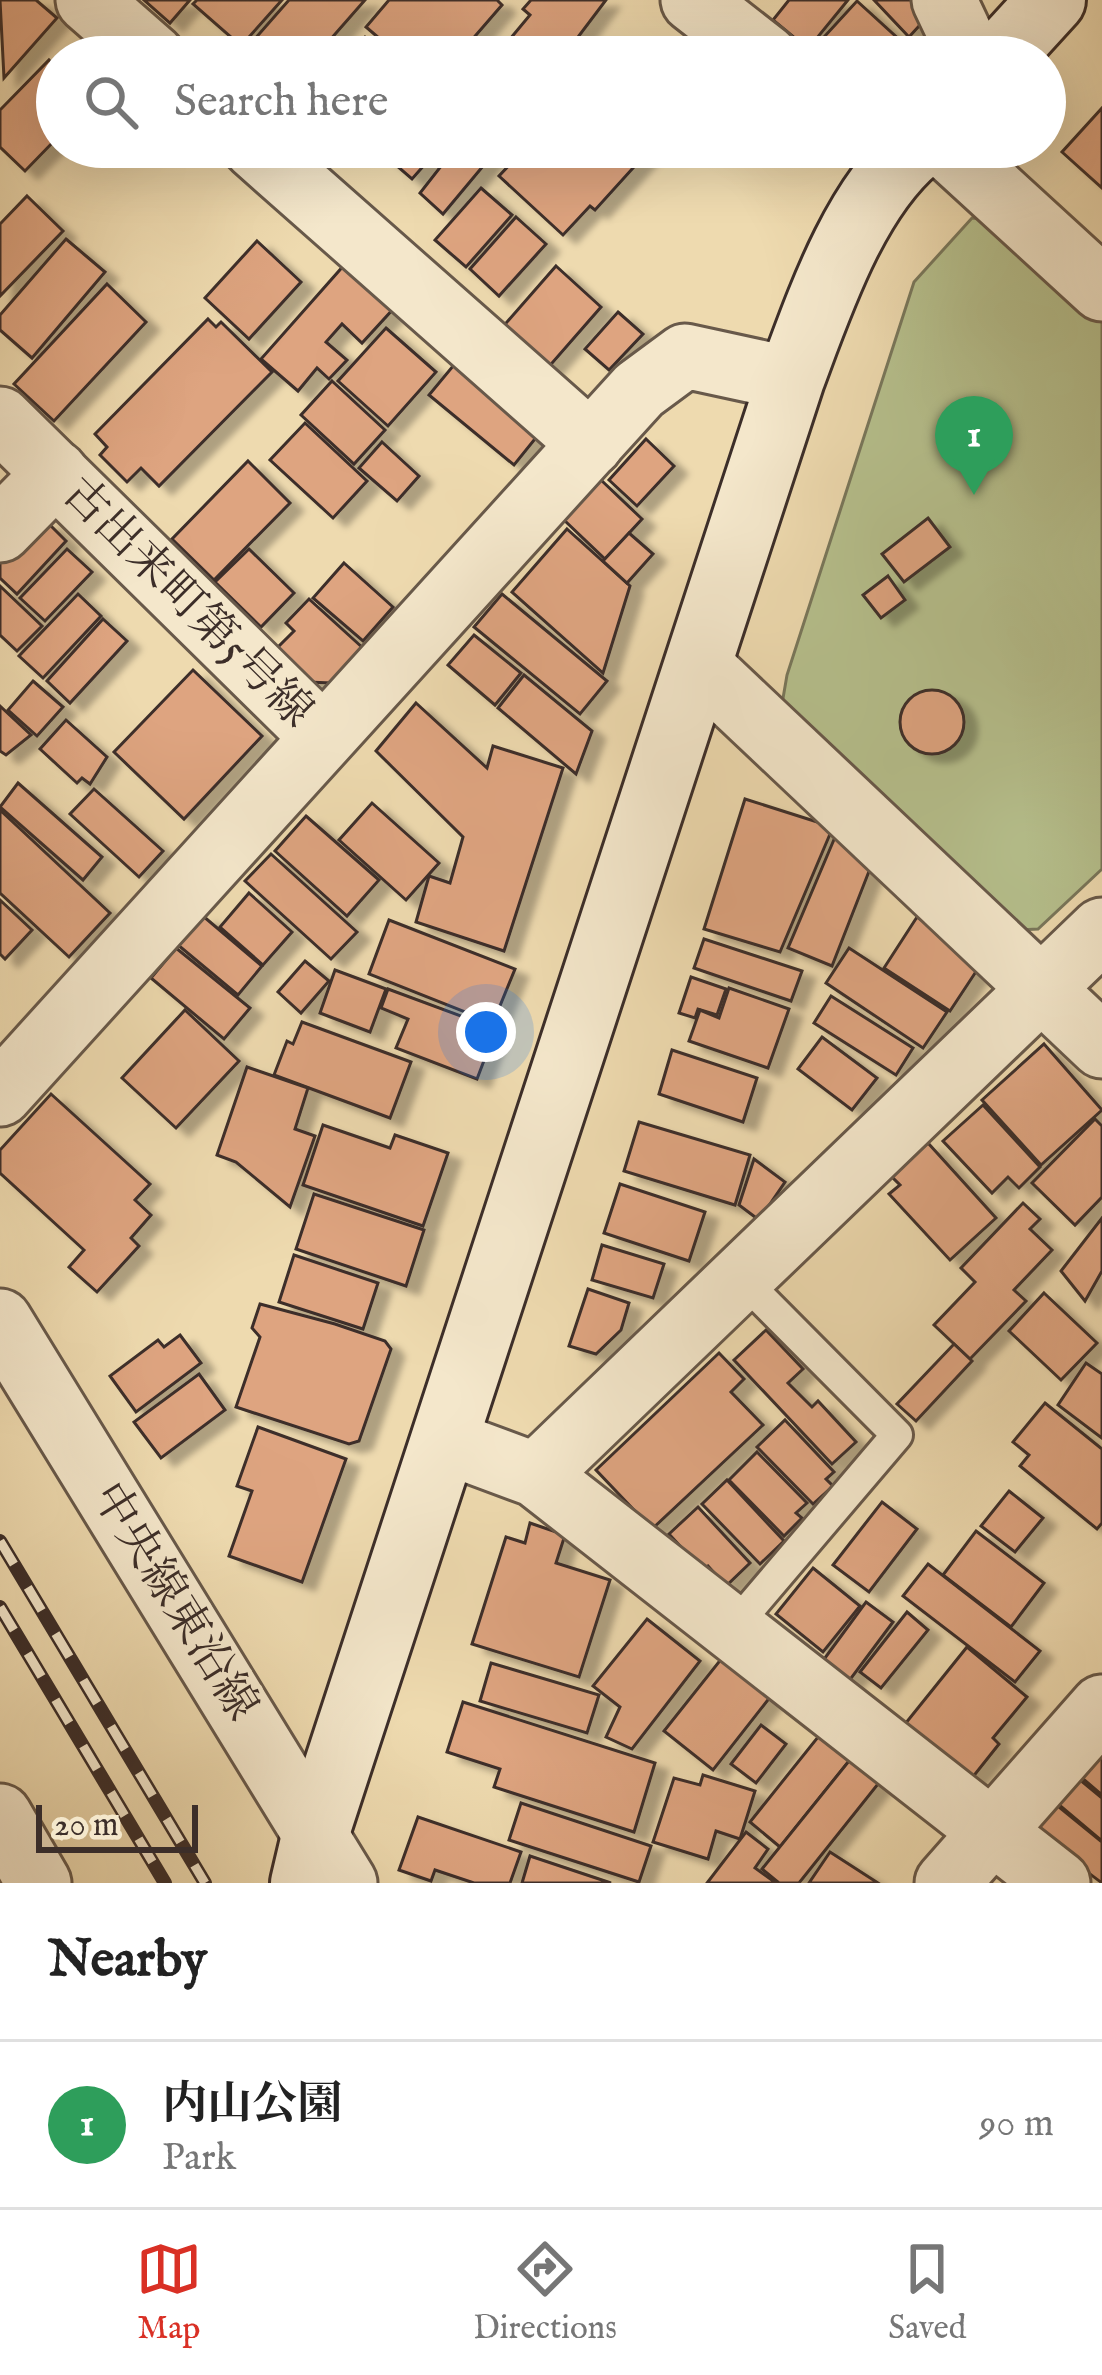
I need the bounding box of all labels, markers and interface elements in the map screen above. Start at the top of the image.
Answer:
search box [36,36,1066,168]
icon: search [78,69,144,135]
text: Search here [174,74,388,131]
pin: 1 [935,396,1013,495]
street label: 古出来町第5号線 [50,466,324,740]
your location [456,1002,516,1062]
street label: 中央線東沿線 [78,1472,270,1732]
scale bar [36,1799,198,1852]
text: 20 m [54,1805,118,1847]
text: Nearby [48,1929,207,1994]
text: 内山公園 [162,2077,342,2134]
text: 1 [80,2100,94,2149]
text: 90 m [979,2100,1054,2149]
text: Park [162,2134,236,2183]
tab: Map [136,2236,202,2350]
tab: Directions [473,2236,617,2350]
tab: Saved [888,2236,966,2350]

